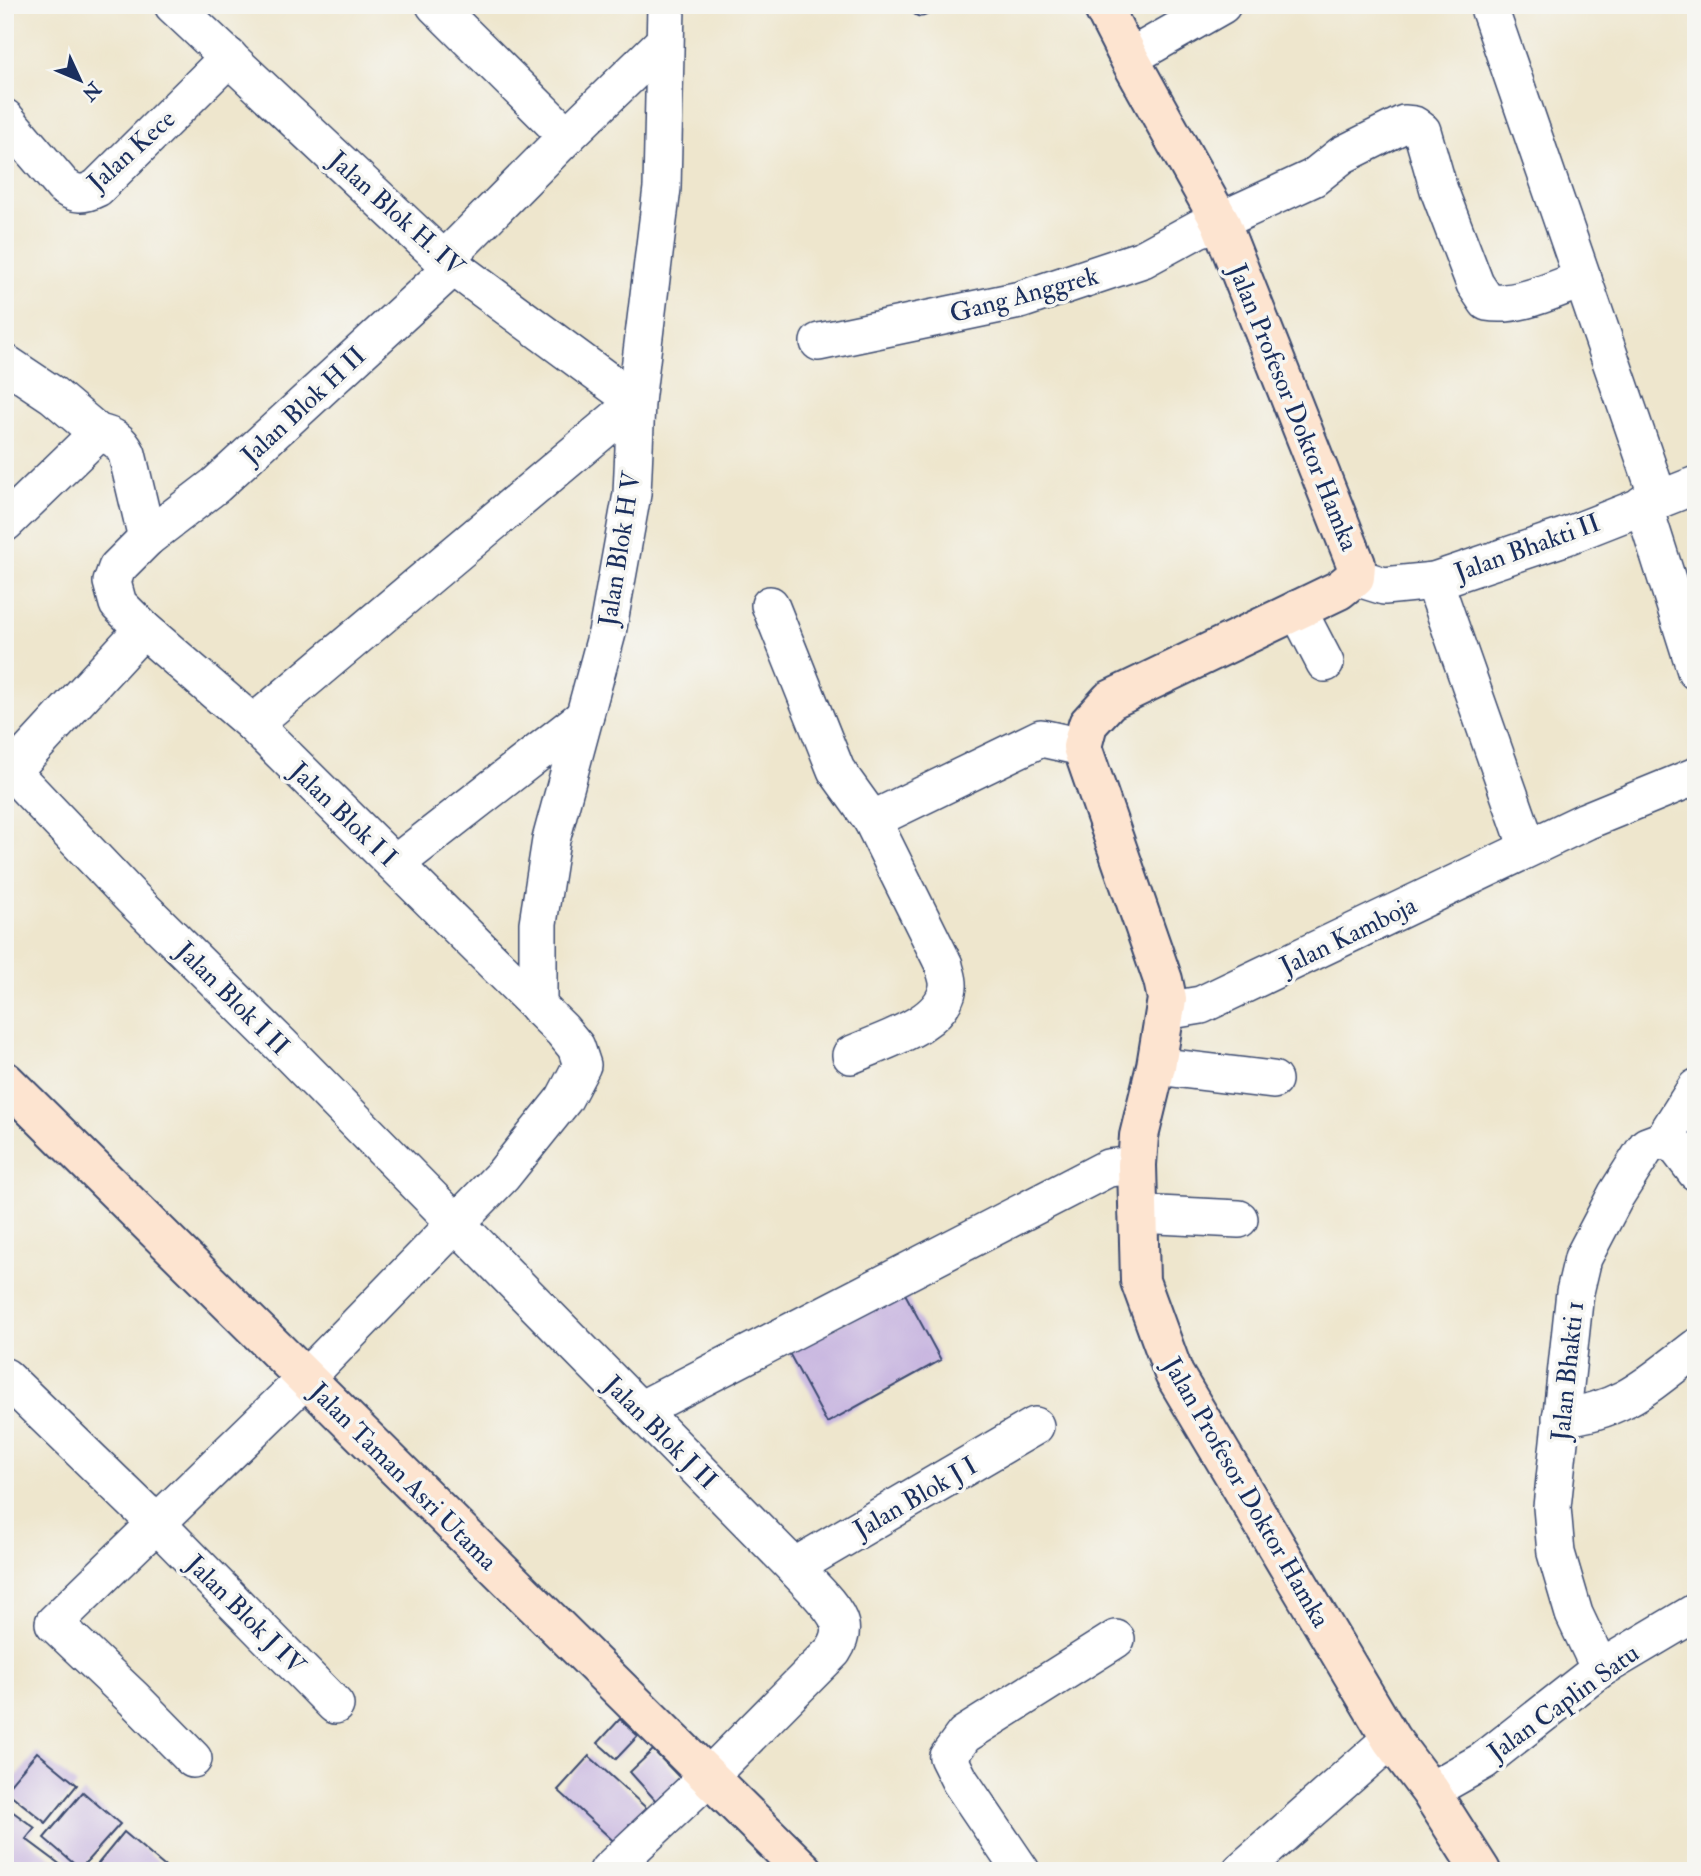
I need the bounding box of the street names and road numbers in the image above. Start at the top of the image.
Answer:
street label: Jalan Kece [80,103,182,199]
street label: Jalan Blok H. IV [321,144,472,284]
street label: Jalan Profesor Doktor Hamka [1220,258,1365,556]
street label: Gang Anggrek [946,260,1103,330]
street label: Jalan Blok H II [234,340,373,472]
street label: Jalan Blok H V [592,468,648,630]
street label: Jalan Bhakti II [1449,507,1604,589]
street label: Jalan Blok I I [282,755,404,874]
street label: Jalan Kamboja [1274,889,1422,983]
street label: Jalan Blok I II [168,934,296,1062]
street label: Jalan Bhakti 1 [1545,1300,1591,1444]
street label: Jalan Profesor Doktor Hamka [1155,1351,1337,1634]
street label: Jalan Blok J II [596,1368,724,1496]
street label: Jalan Taman Asri Utama [302,1375,504,1577]
street label: Jalan Blok J I [847,1450,983,1547]
street label: Jalan Blok J IV [178,1548,313,1682]
street label: Jalan Caplin Satu [1481,1637,1646,1770]

